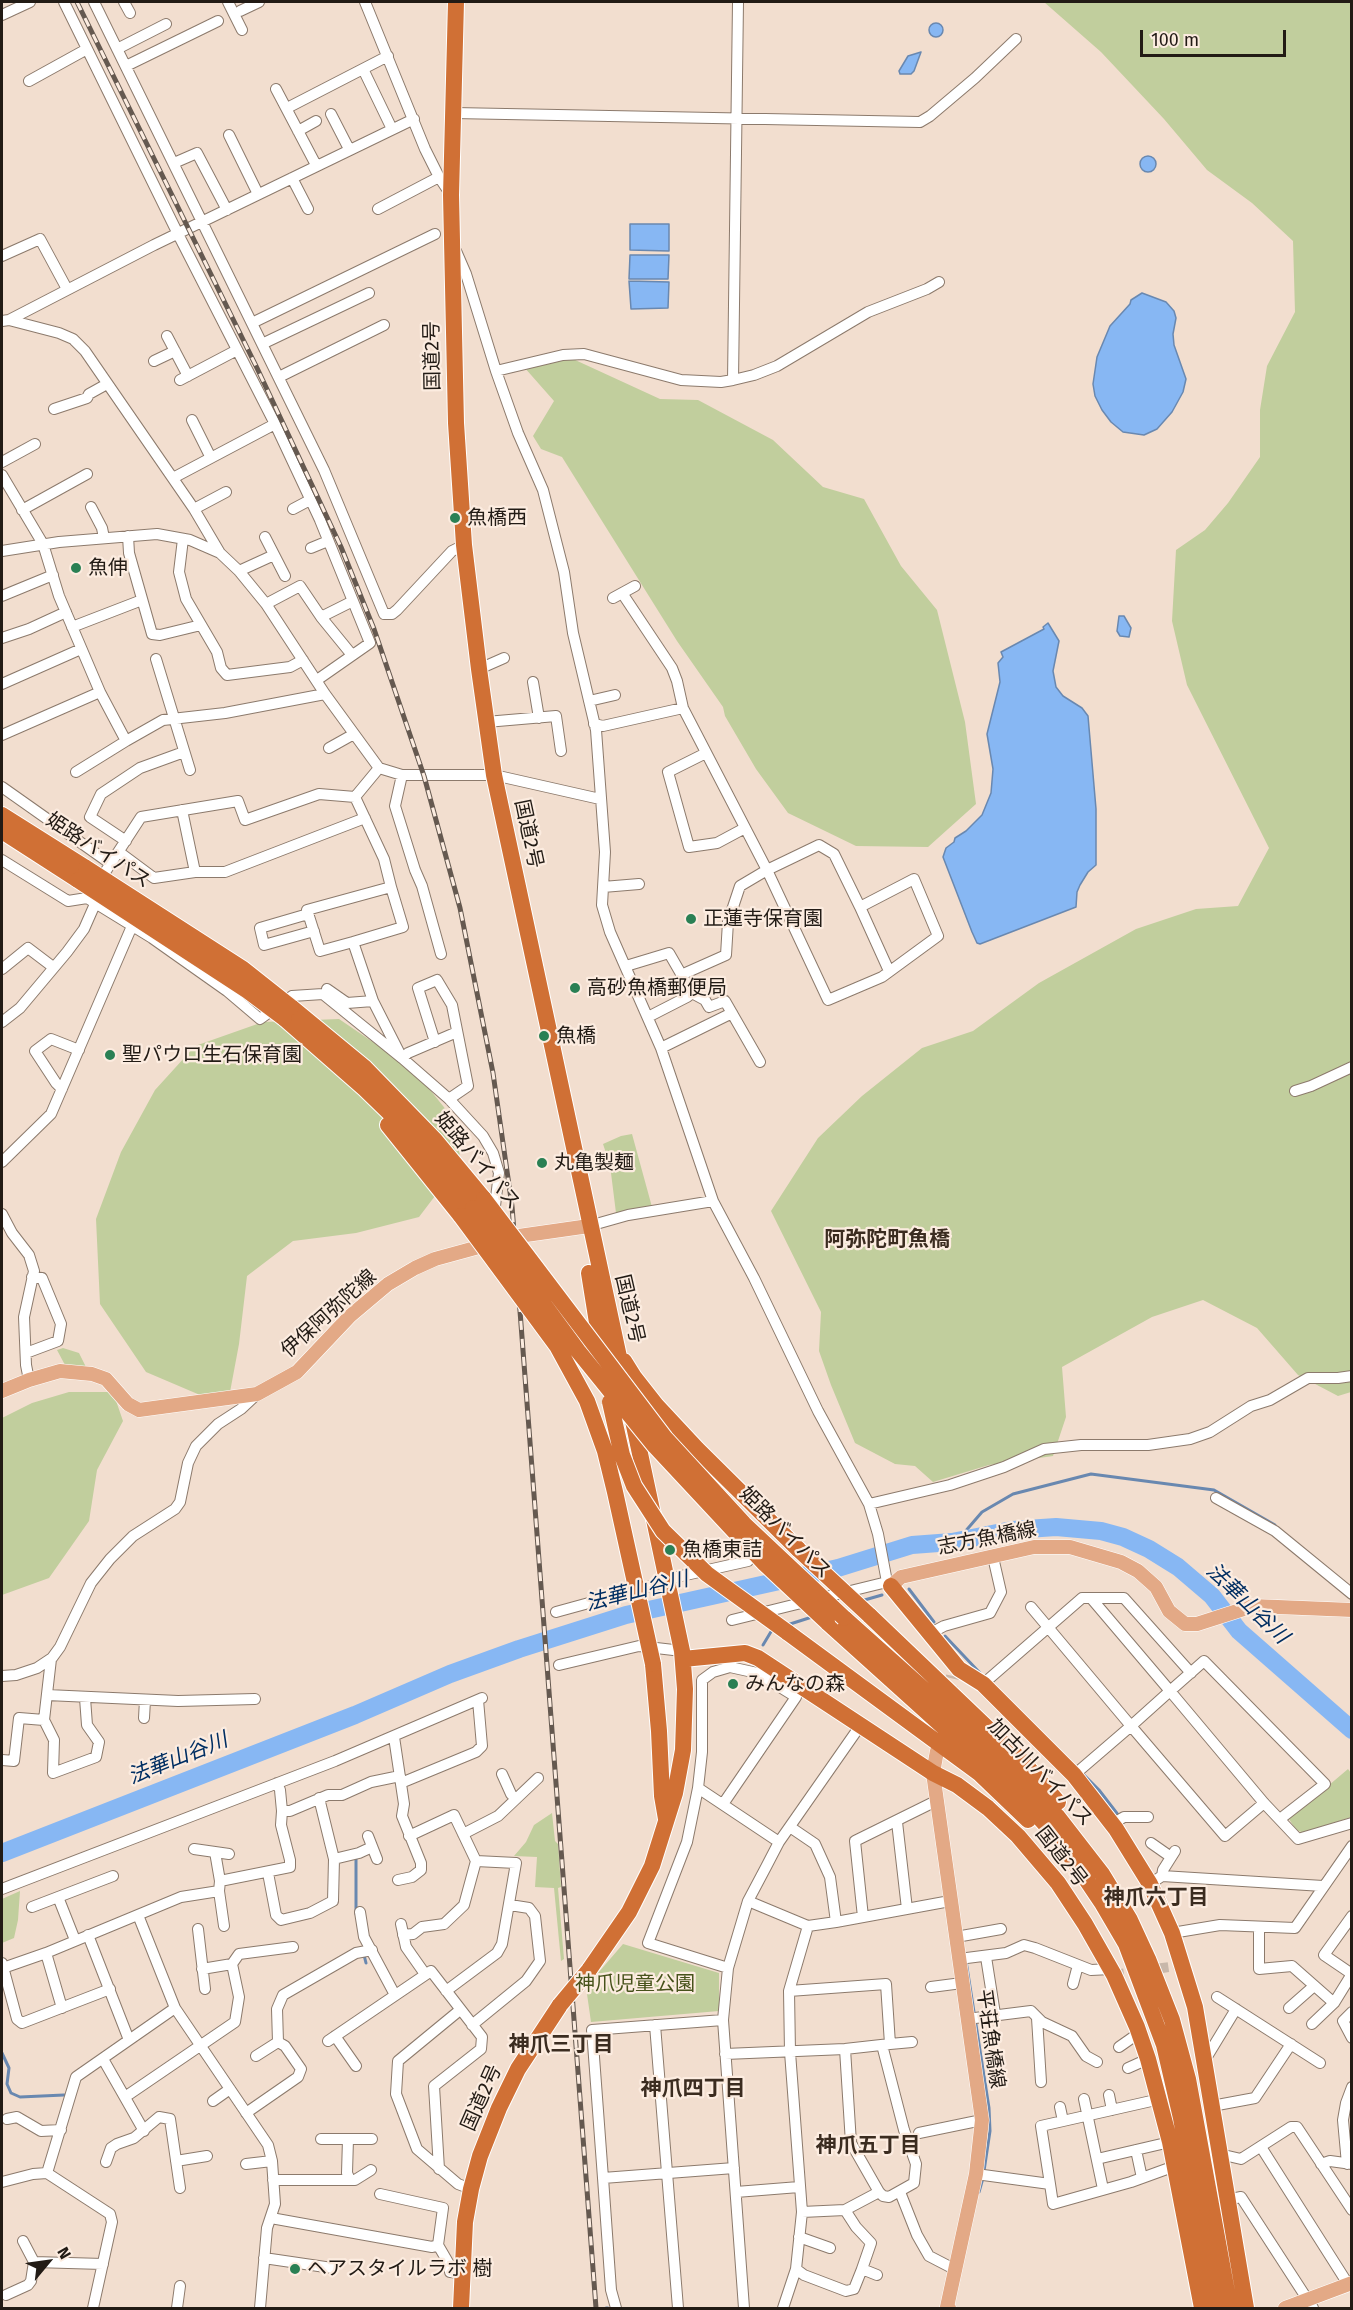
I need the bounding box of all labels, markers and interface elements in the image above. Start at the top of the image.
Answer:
scale bar [1143,18,1288,56]
text: 100 m [1151,29,1199,51]
street label: 国道2号 [420,321,446,391]
place label: 魚橋西 [467,506,527,530]
marker: 魚橋西 [448,511,462,525]
place label: 魚伸 [88,556,128,580]
marker: 魚伸 [69,561,83,575]
street label: 国道2号 [509,797,547,871]
street label: 姫路バイパス [41,808,155,894]
place label: 正蓮寺保育園 [703,907,823,931]
marker: 正蓮寺保育園 [684,912,698,926]
place label: 高砂魚橋郵便局 [587,976,727,1000]
marker: 高砂魚橋郵便局 [568,981,582,995]
place label: 魚橋 [556,1024,596,1048]
marker: 魚橋 [537,1029,551,1043]
place label: 聖パウロ生石保育園 [122,1043,302,1067]
marker: 聖パウロ生石保育園 [103,1048,117,1062]
street label: 姫路バイパス [429,1107,525,1215]
place label: 丸亀製麺 [554,1151,634,1175]
marker: 丸亀製麺 [535,1156,549,1170]
district label: 阿弥陀町魚橋 [824,1227,950,1253]
street label: 伊保阿弥陀線 [276,1265,382,1363]
street label: 国道2号 [609,1272,649,1346]
street label: 姫路バイパス [734,1482,836,1584]
street label: 志方魚橋線 [936,1518,1038,1560]
place label: 魚橋東詰 [682,1538,762,1562]
marker: 魚橋東詰 [663,1543,677,1557]
water label: 法華山谷川 [1200,1558,1294,1650]
water label: 法華山谷川 [583,1567,691,1617]
place label: みんなの森 [745,1672,845,1696]
marker: みんなの森 [726,1677,740,1691]
street label: 加古川バイパス [983,1714,1097,1832]
water label: 法華山谷川 [125,1728,231,1790]
street label: 国道2号 [1030,1822,1092,1892]
district label: 神爪六丁目 [1104,1885,1208,1911]
park label: 神爪児童公園 [575,1972,695,1996]
street label: 平荘魚橋線 [971,1988,1009,2090]
district label: 神爪三丁目 [509,2032,613,2058]
street label: 国道2号 [457,2061,507,2135]
district label: 神爪四丁目 [641,2076,745,2102]
district label: 神爪五丁目 [816,2133,920,2159]
north arrow [18,2232,78,2292]
text: N [53,2244,75,2262]
place label: ヘアスタイルラボ 樹 [307,2257,492,2281]
marker: ヘアスタイルラボ 樹 [288,2262,302,2276]

